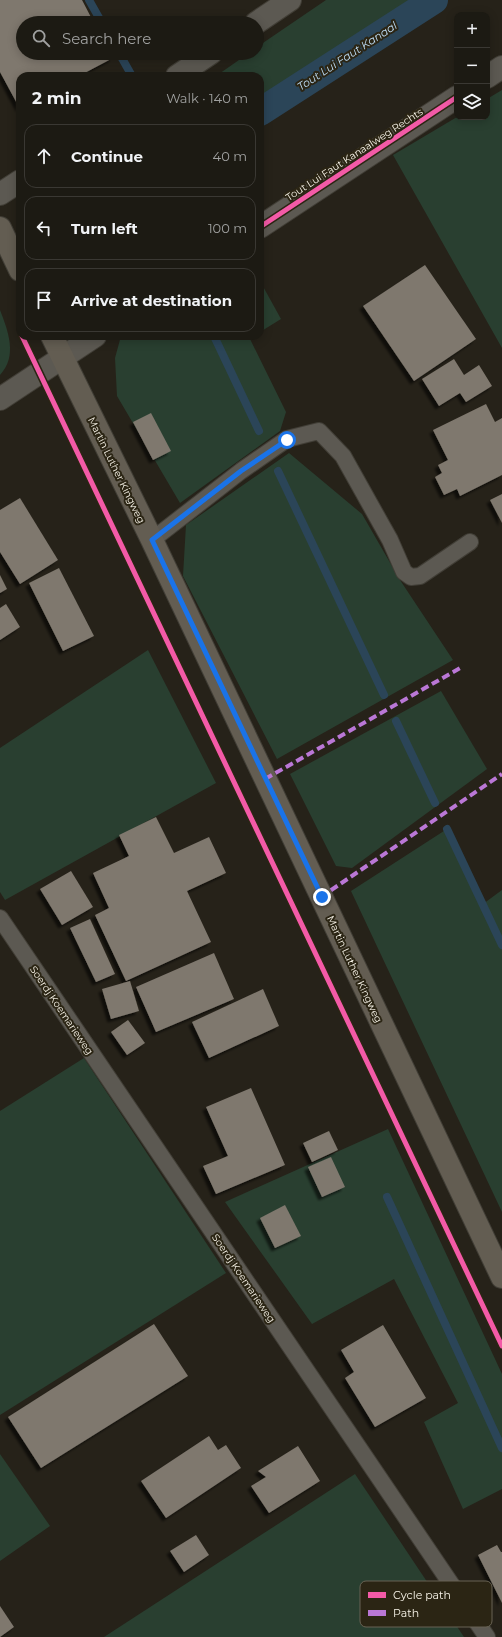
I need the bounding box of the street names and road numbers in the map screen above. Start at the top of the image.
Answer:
street label: Tout Lui Faut Kanaalweg Rechts [283,105,425,204]
street label: Martin Luther Kingweg [85,415,148,526]
street label: Martin Luther Kingweg [324,914,385,1025]
street label: Soerdj Koemarieweg [27,963,96,1057]
street label: Soerdj Koemarieweg [209,1231,278,1325]

